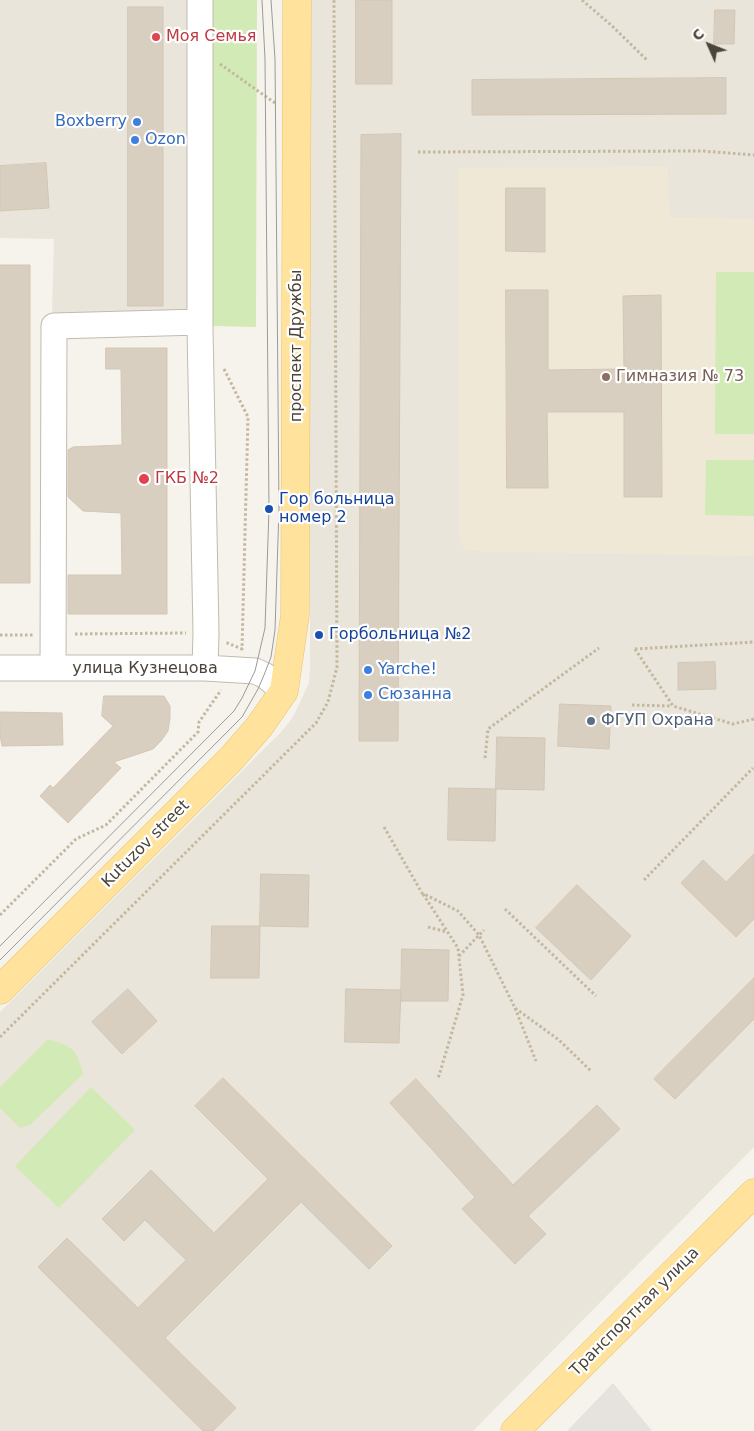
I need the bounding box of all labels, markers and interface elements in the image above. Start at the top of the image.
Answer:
north arrow [684,20,734,70]
text: С [689,25,708,44]
place label: Моя Семья [166,27,256,47]
marker: Моя Семья [150,31,162,43]
place label: Boxberry [55,112,127,132]
marker: Boxberry [131,116,143,128]
place label: Ozon [145,130,186,150]
marker: Ozon [129,134,141,146]
street label: проспект Дружбы [287,270,307,422]
place label: Гимназия № 73 [616,367,744,387]
marker: Гимназия № 73 [600,371,612,383]
place label: ГКБ №2 [155,469,219,489]
marker: ГКБ №2 [137,472,151,486]
place label: Гор больница номер 2 [279,490,395,528]
marker: Гор больница номер 2 [263,503,275,515]
place label: Горбольница №2 [329,625,471,645]
marker: Горбольница №2 [313,629,325,641]
street label: улица Кузнецова [72,659,218,679]
place label: Yarche! [378,660,437,680]
marker: Yarche! [362,664,374,676]
place label: Сюзанна [378,685,452,705]
marker: Сюзанна [362,689,374,701]
place label: ФГУП Охрана [601,711,714,731]
marker: ФГУП Охрана [585,715,597,727]
street label: Kutuzov street [98,796,194,892]
street label: Транспортная улица [567,1244,703,1380]

